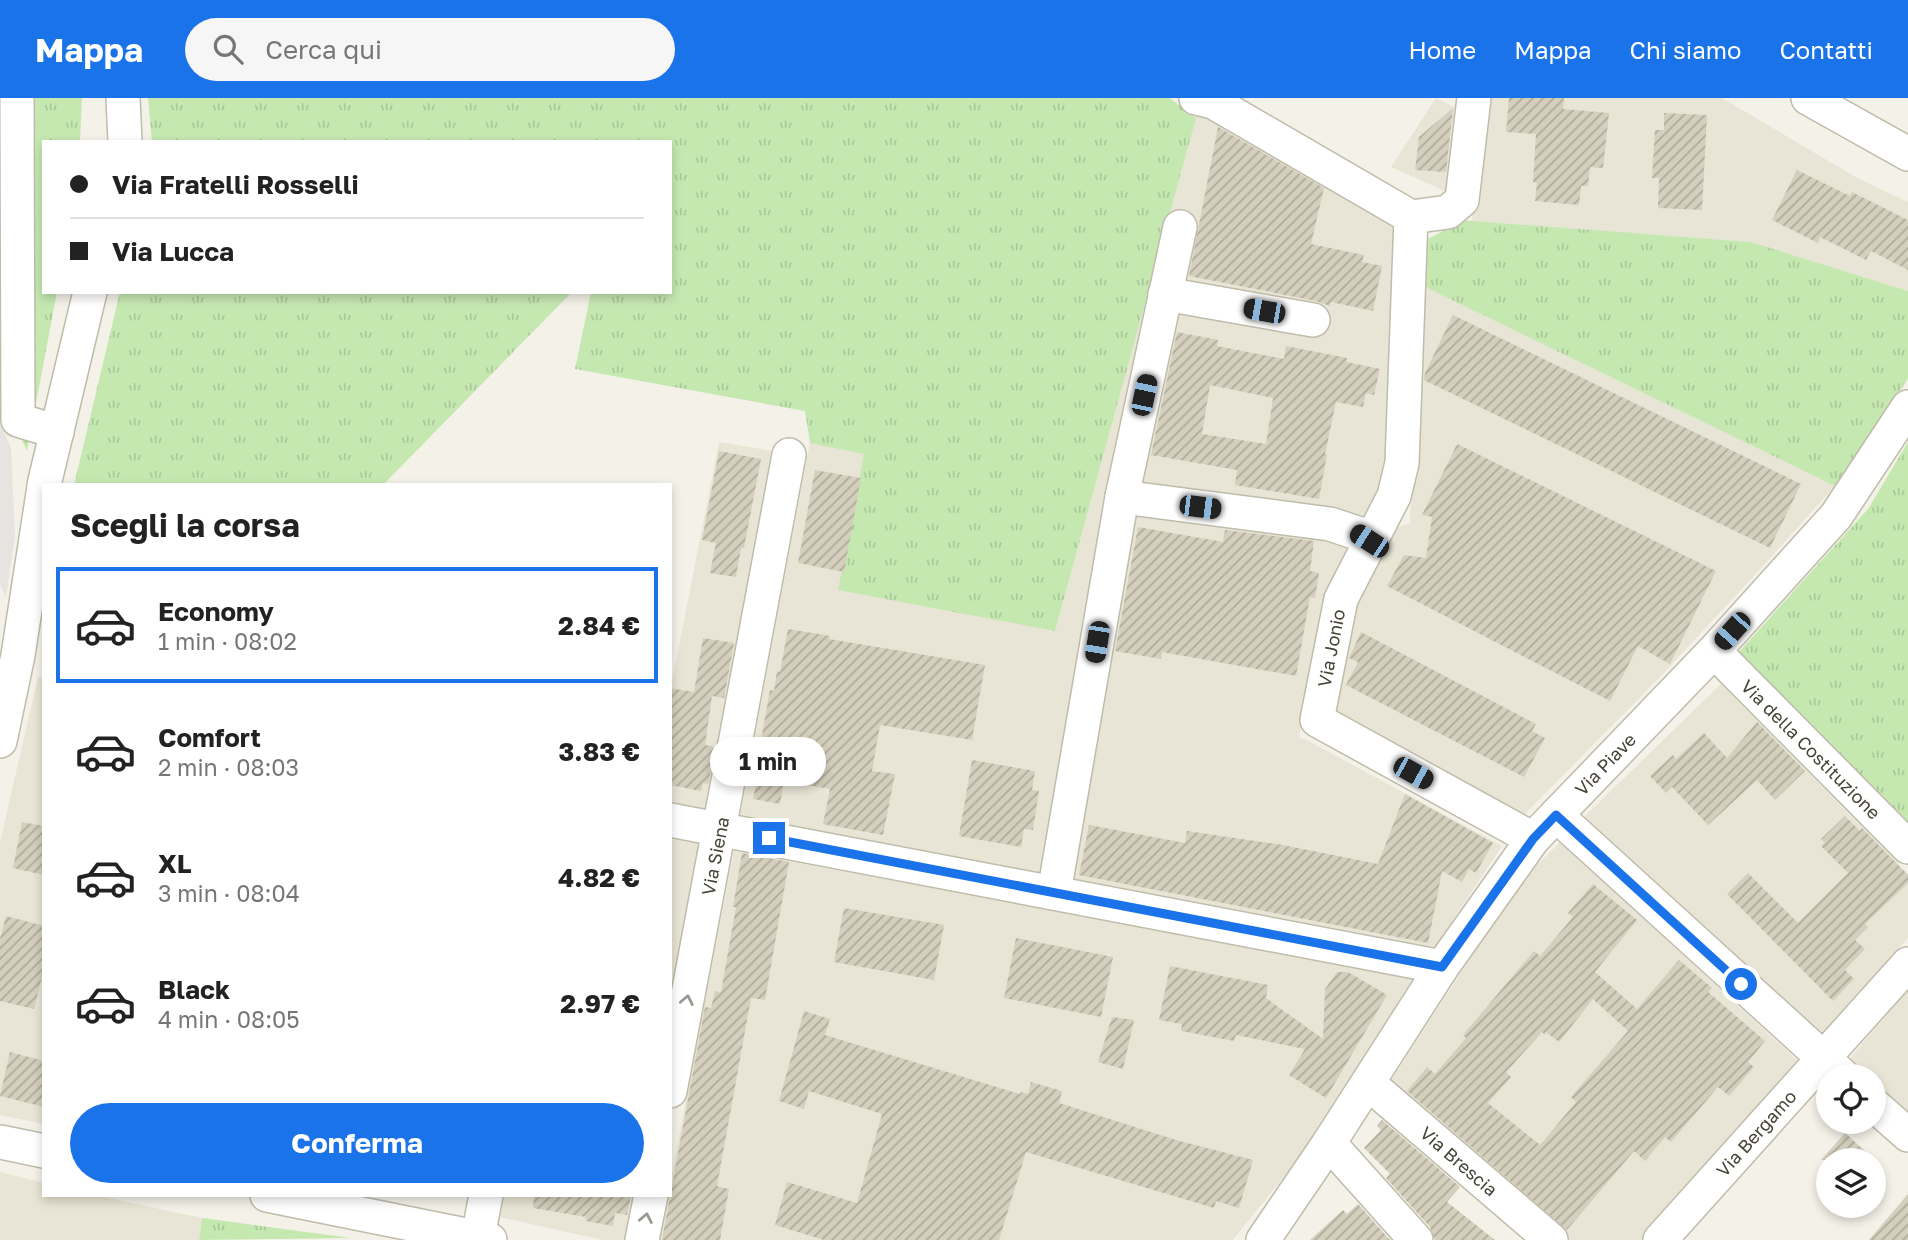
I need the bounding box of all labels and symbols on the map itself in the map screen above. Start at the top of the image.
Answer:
car [1242,297,1287,325]
car [1130,372,1159,418]
car [1178,494,1223,520]
car [1346,521,1393,561]
street label: Via Jonio [1313,607,1349,689]
car [1711,608,1754,654]
car [1084,620,1111,664]
street label: Via della Costituzione [1737,675,1885,823]
street label: Via Piave [1570,728,1640,800]
callout: 1 min [711,736,827,786]
car [1390,754,1437,792]
street label: Via Siena [697,815,733,897]
route end [753,822,785,854]
route start [1725,968,1757,1000]
one-way arrow [679,994,694,1006]
street label: Via Bergamo [1711,1085,1801,1181]
street label: Via Brescia [1416,1121,1502,1201]
one-way arrow [638,1212,653,1224]

